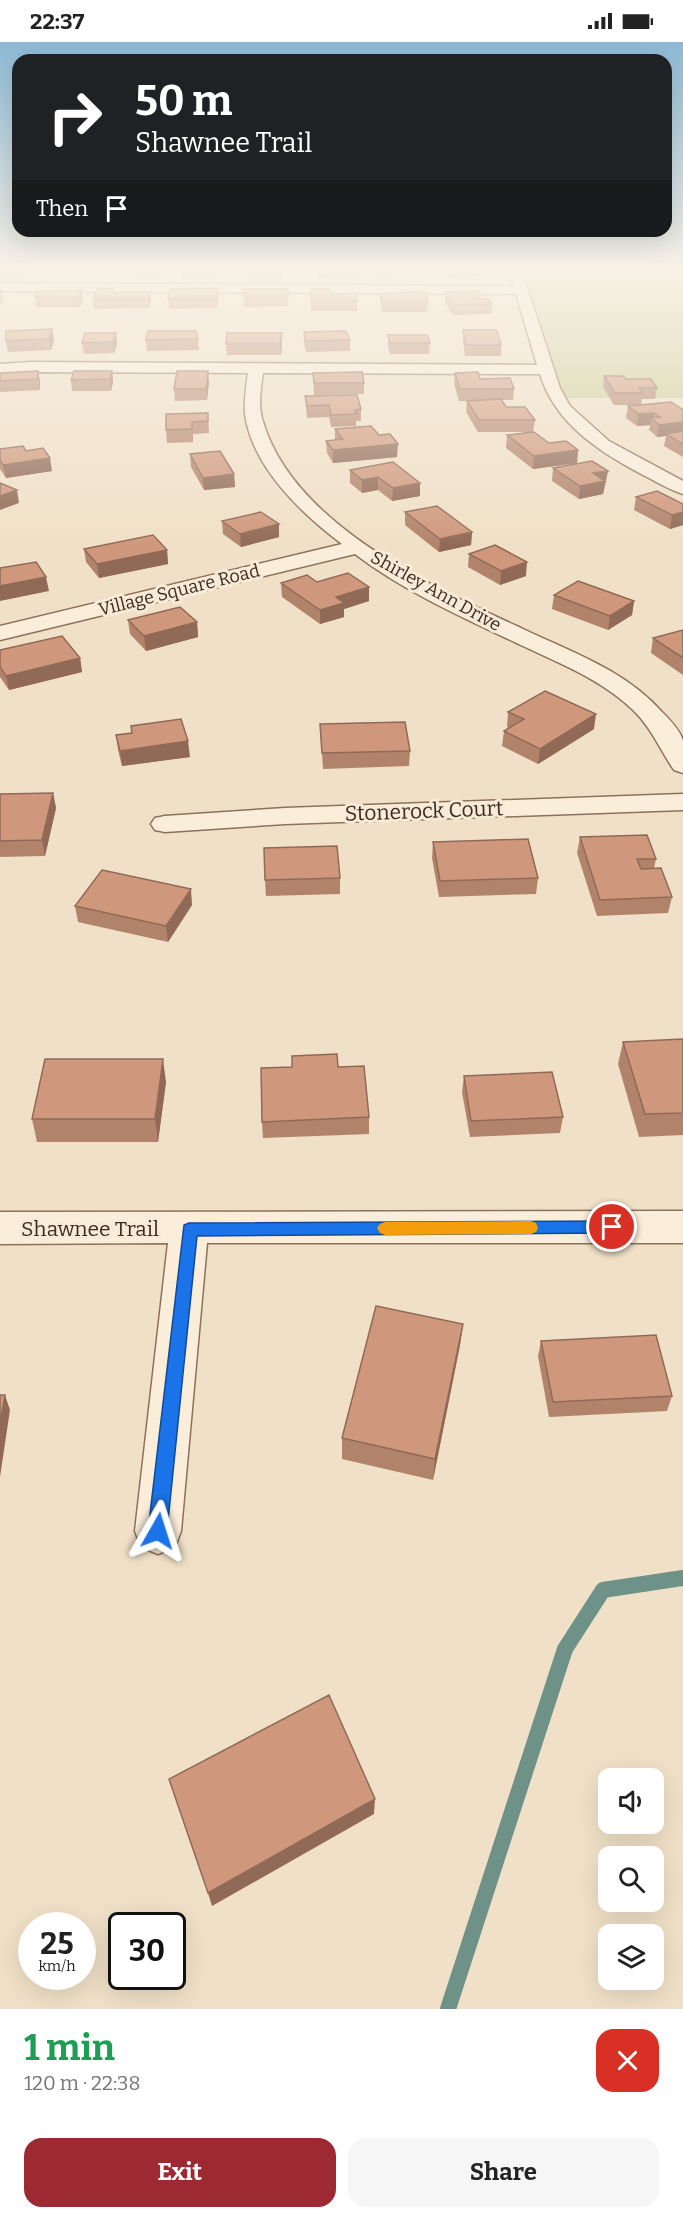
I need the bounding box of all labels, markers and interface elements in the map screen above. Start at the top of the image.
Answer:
text: 22:37 [30,8,84,35]
text: 50 m [135,76,232,126]
icon: right [36,78,114,156]
text: Shawnee Trail [135,127,312,159]
icon: arrive [100,192,133,225]
text: Then [36,195,88,222]
street label: Shirley Ann Drive [367,546,505,636]
street label: Village Square Road [96,559,262,621]
street label: Stonerock Court [344,795,504,827]
pin [586,1201,637,1252]
icon: arrive [595,1210,628,1243]
street label: Shawnee Trail [21,1216,159,1242]
position arrow [126,1499,190,1563]
map controls [598,1768,664,1990]
button: sound [598,1768,664,1834]
button: search [598,1846,664,1912]
speed limit sign: 30 [108,1912,186,1990]
button: layers [598,1924,664,1990]
text: 25 [40,1926,74,1962]
text: km/h [38,1957,76,1975]
text: 1 min [24,2026,115,2070]
button: close [596,2029,659,2092]
text: 120 m · 22:38 [24,2071,141,2095]
button: Exit [24,2138,336,2207]
button: Share [348,2138,659,2207]

